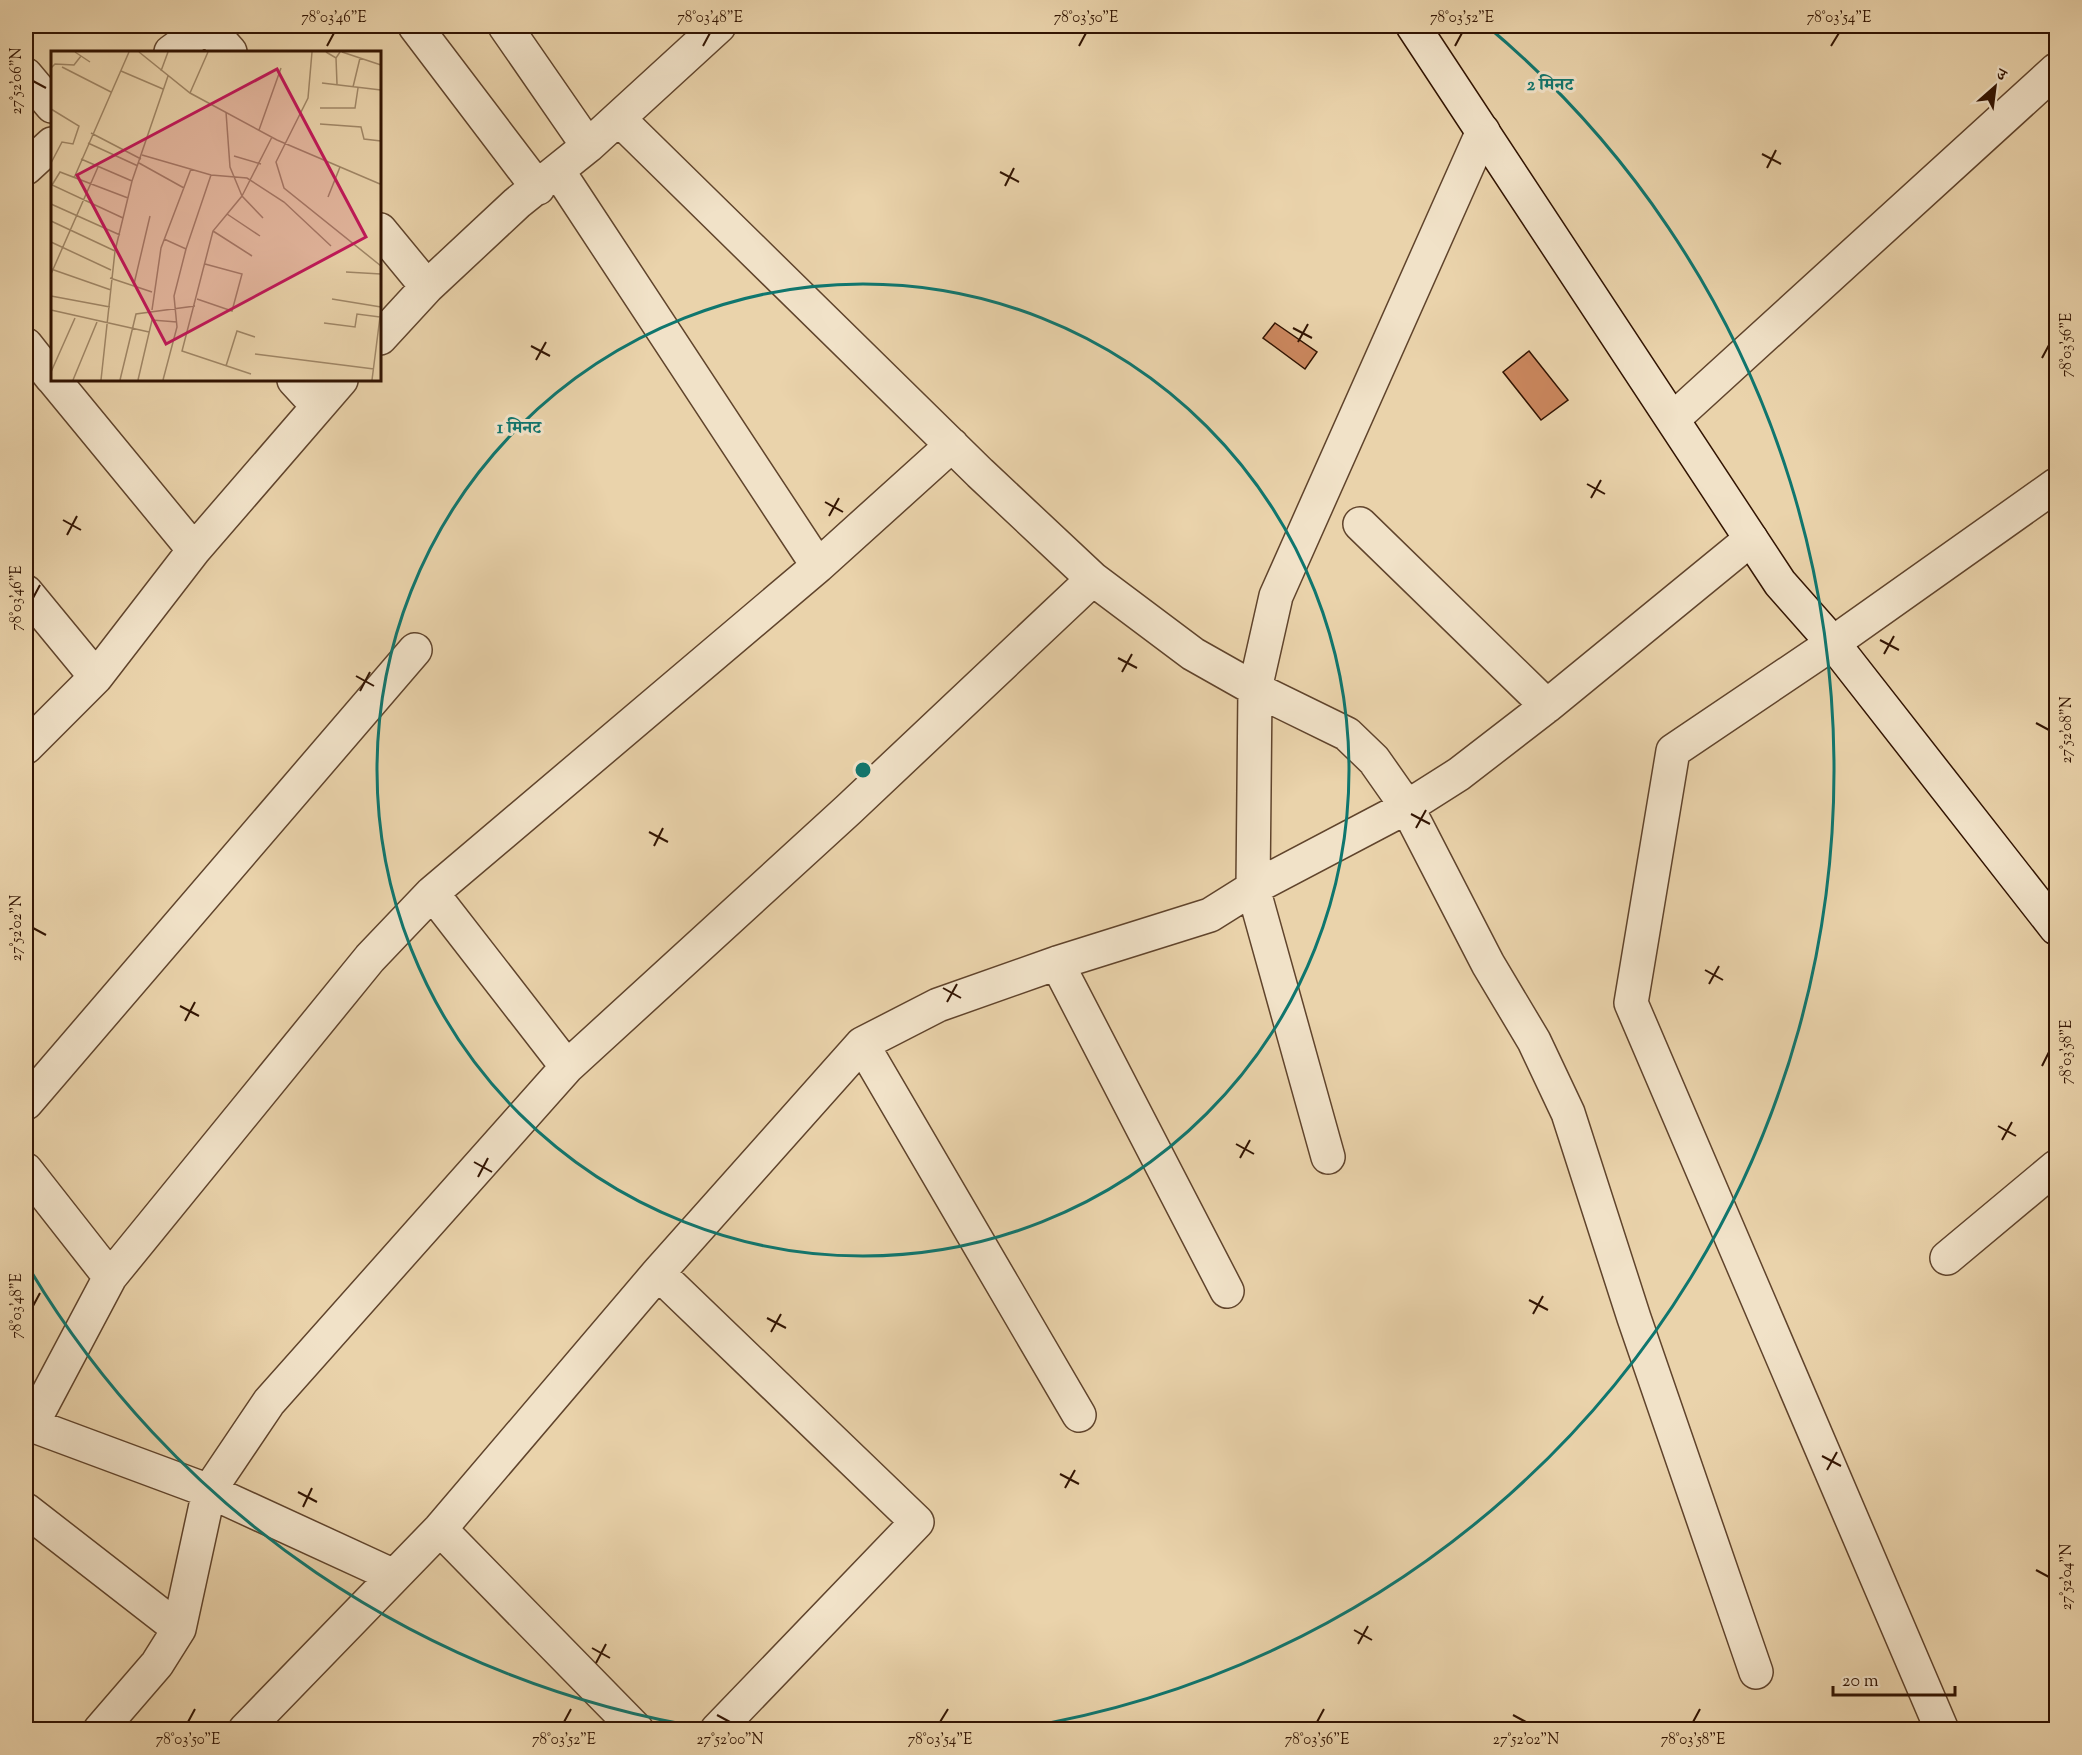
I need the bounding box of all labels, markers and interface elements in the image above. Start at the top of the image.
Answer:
text: 78°03'46"E [301,8,367,29]
text: 78°03'48"E [677,8,743,29]
text: 78°03'50"E [1054,8,1118,29]
text: 78°03'52"E [1430,8,1494,29]
text: 78°03'54"E [1807,8,1871,29]
text: 27°52'06"N [7,47,28,115]
inset map [51,51,381,381]
north arrow [1965,57,2025,117]
text: उ [1991,63,2011,89]
text: 2 मिनट [1527,73,1574,99]
text: 78°03'56"E [2057,313,2078,377]
text: 1 मिनट [497,416,542,442]
text: 78°03'46"E [7,565,28,631]
text: 27°52'08"N [2057,696,2078,764]
centre of rings [853,760,873,780]
text: 27°52'02"N [7,895,28,961]
text: 78°03'58"E [2057,1020,2078,1084]
text: 78°03'48"E [7,1273,28,1339]
text: 27°52'04"N [2057,1544,2078,1610]
scale bar [1833,1659,1954,1697]
text: 20 m [1842,1669,1879,1695]
text: 78°03'50"E [156,1730,220,1751]
text: 78°03'52"E [532,1730,596,1751]
text: 27°52'00"N [696,1730,764,1751]
text: 78°03'54"E [908,1730,972,1751]
text: 78°03'56"E [1285,1730,1349,1751]
text: 27°52'02"N [1493,1730,1559,1751]
text: 78°03'58"E [1661,1730,1725,1751]

